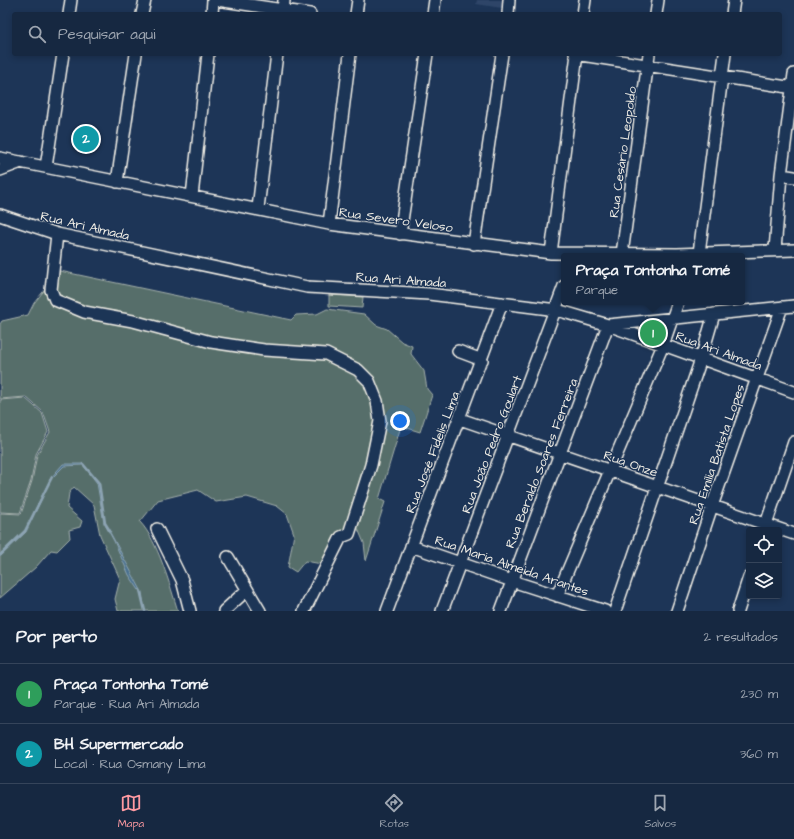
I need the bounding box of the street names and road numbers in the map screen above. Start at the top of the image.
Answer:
street label: Rua Cesário Leopoldo [605,85,641,219]
street label: Rua Severo Veloso [338,203,455,237]
street label: Rua Ari Almada [39,207,131,245]
street label: Rua Ari Almada [355,268,447,292]
street label: Rua Ari Almada [673,327,765,375]
street label: Rua João Pedro Goulart [457,372,527,516]
street label: Rua Beraldo Soares Ferreira [501,376,583,551]
street label: Rua Emília Batista Lopes [684,381,750,527]
street label: Rua José Fidelis Lima [401,389,465,516]
street label: Rua Onze [601,446,660,482]
street label: Rua Maria Almeida Arantes [432,531,591,601]

